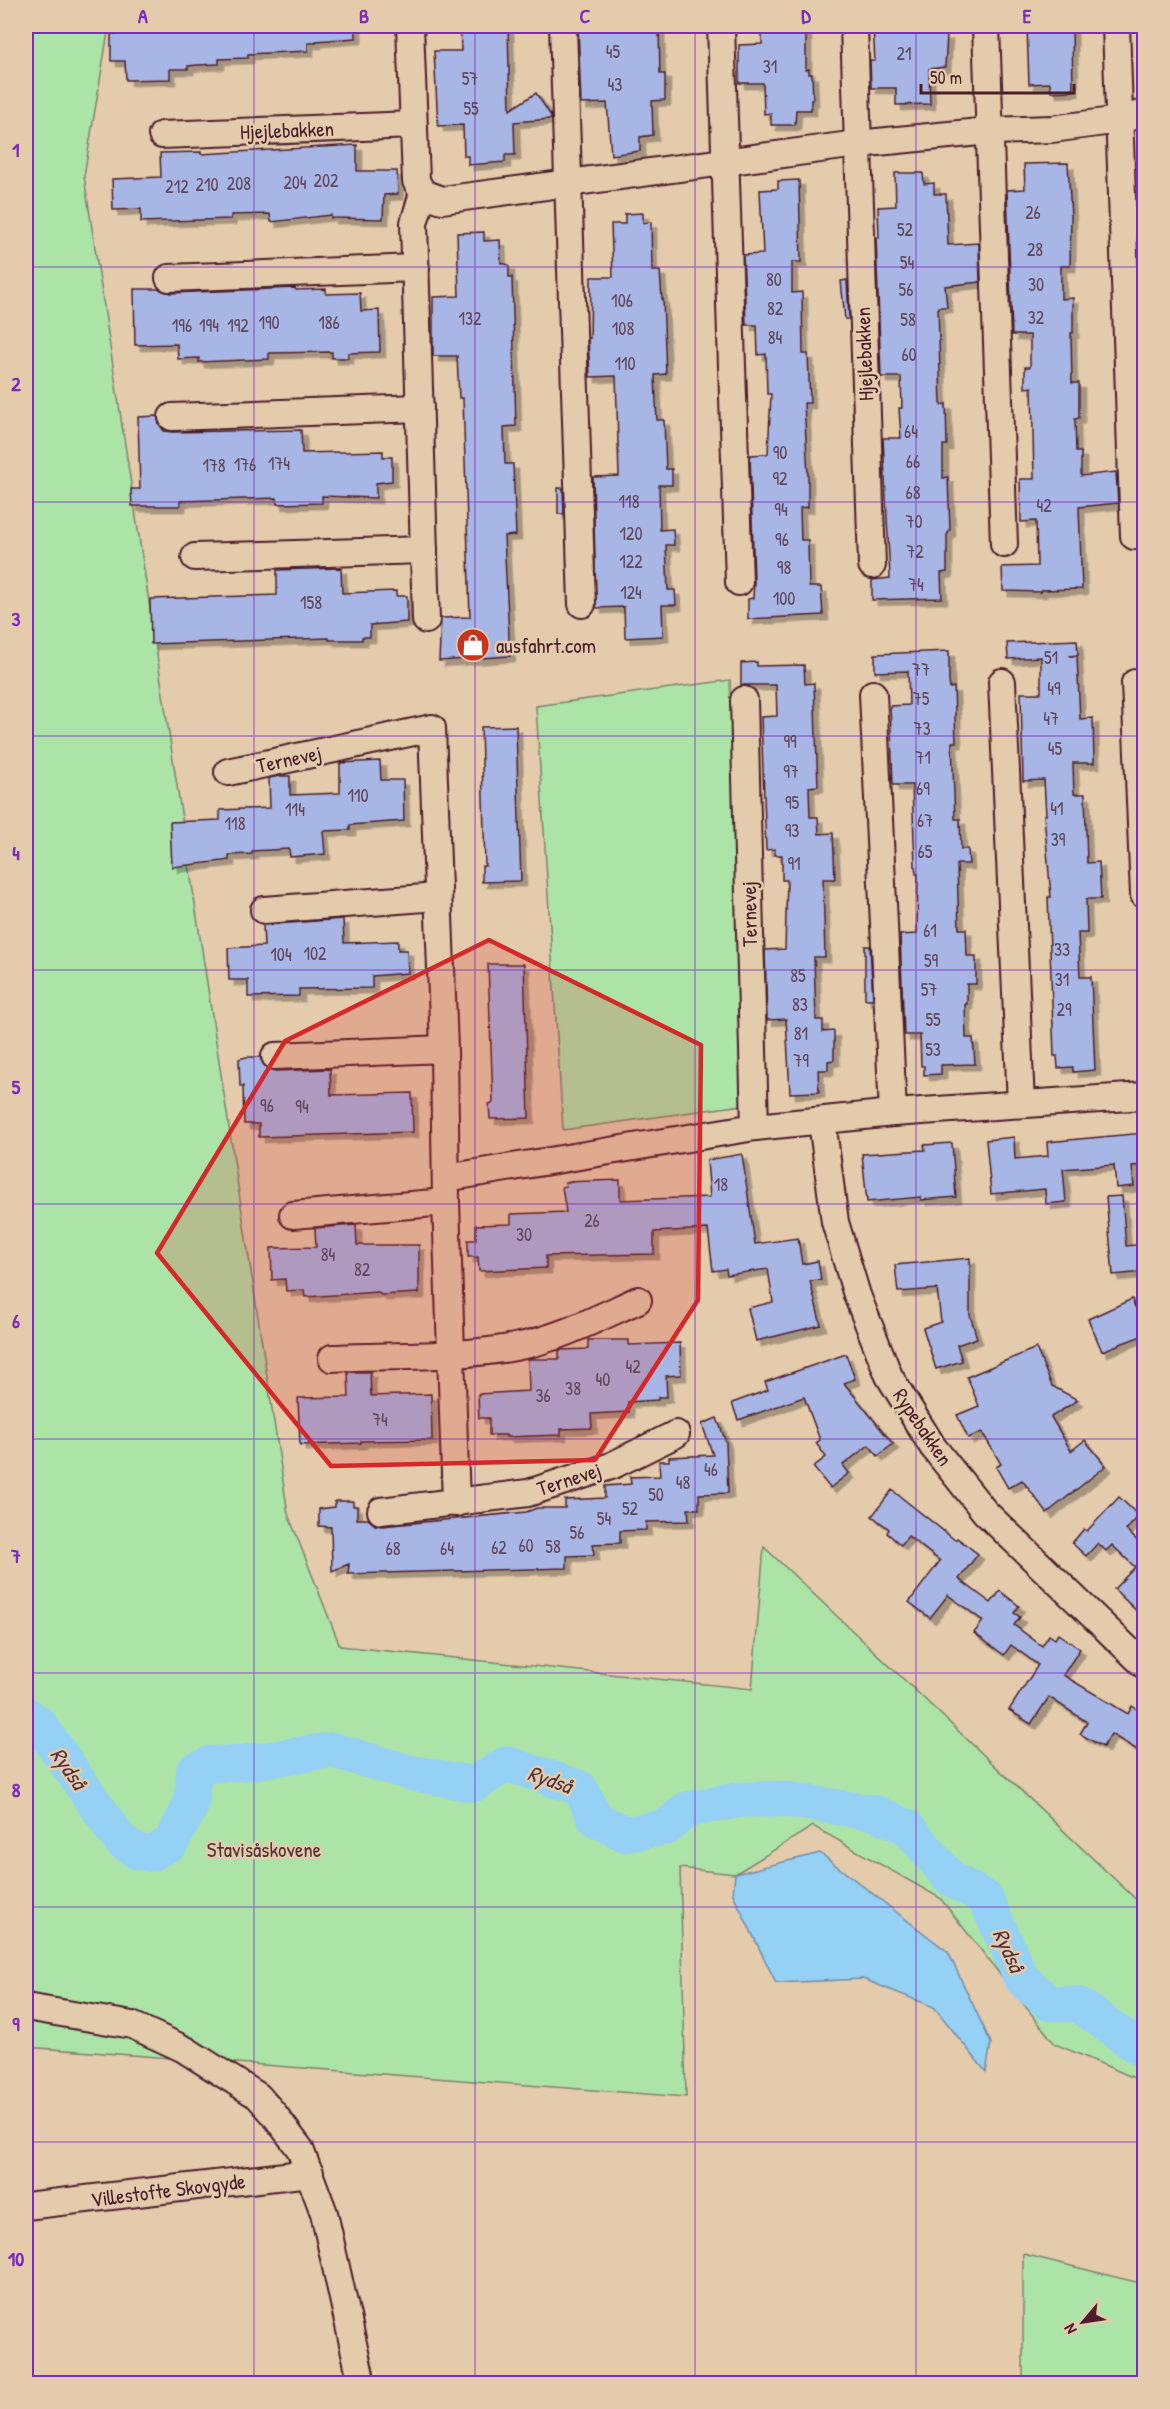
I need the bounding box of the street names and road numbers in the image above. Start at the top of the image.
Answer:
street label: Hjejlebakken [239,114,335,146]
street label: Hjejlebakken [848,306,880,402]
street label: Ternevej [254,738,324,780]
street label: Ternevej [734,881,764,947]
street label: Rypebakken [886,1382,960,1472]
street label: Ternevej [533,1455,605,1503]
street label: Villestofte Skovgyde [89,2166,247,2214]

